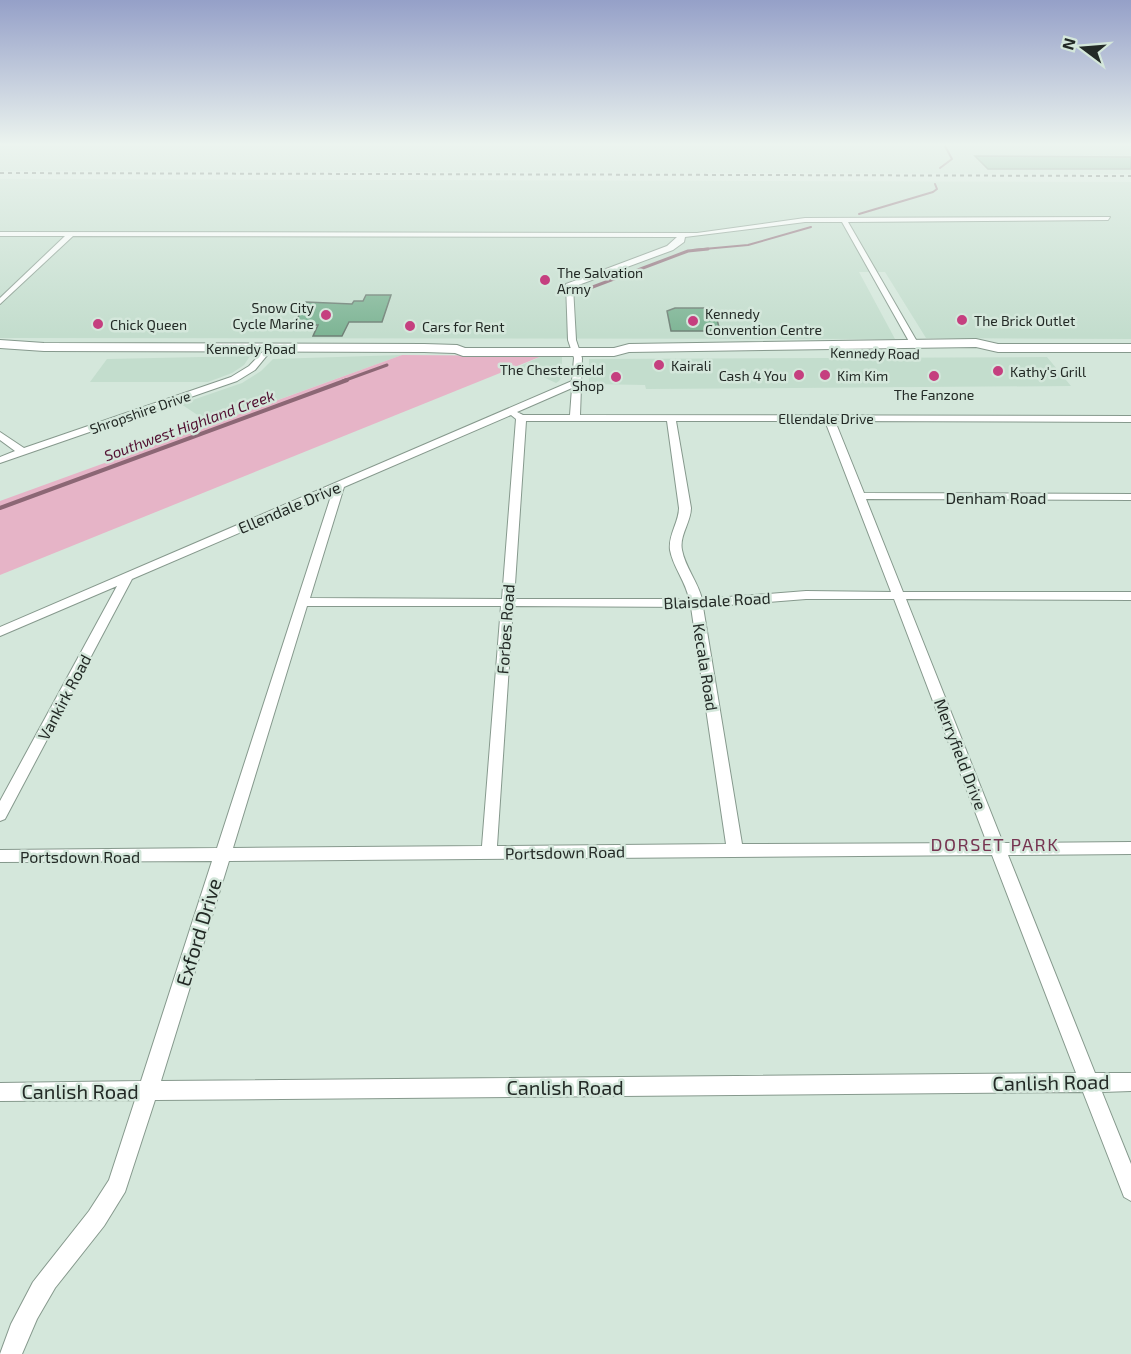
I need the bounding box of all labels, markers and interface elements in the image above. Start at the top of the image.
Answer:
north arrow [1053,18,1113,78]
text: N [1057,36,1079,52]
place label: The Salvation Army [557,264,643,297]
marker: The Salvation Army [538,273,552,287]
place label: Snow City Cycle Marine [232,299,315,332]
place label: Kennedy Convention Centre [705,305,822,338]
marker: Snow City Cycle Marine [319,308,333,322]
place label: The Brick Outlet [974,312,1075,329]
marker: The Brick Outlet [955,313,969,327]
marker: Kennedy Convention Centre [686,314,700,328]
place label: Chick Queen [110,316,187,333]
marker: Chick Queen [91,317,105,331]
place label: Cars for Rent [422,318,504,335]
marker: Cars for Rent [403,319,417,333]
street label: Kennedy Road [206,340,296,357]
street label: Kennedy Road [830,344,920,362]
place label: Kairali [671,357,711,374]
marker: Kairali [652,358,666,372]
place label: The Chesterfield Shop [500,361,604,394]
place label: Kathy's Grill [1010,363,1087,380]
marker: Kathy's Grill [991,364,1005,378]
place label: Cash 4 You [719,367,787,384]
place label: Kim Kim [837,367,888,384]
marker: Cash 4 You [792,368,806,382]
marker: Kim Kim [818,368,832,382]
marker: The Fanzone [927,369,941,383]
marker: The Chesterfield Shop [609,370,623,384]
water label: Southwest Highland Creek [101,386,277,464]
place label: The Fanzone [894,386,974,403]
street label: Shropshire Drive [87,387,193,437]
street label: Ellendale Drive [778,410,874,427]
street label: Ellendale Drive [235,477,343,537]
street label: Denham Road [945,488,1047,507]
street label: Forbes Road [492,583,518,675]
street label: Blaisdale Road [663,588,771,612]
street label: Kecala Road [690,622,722,712]
street label: Vankirk Road [33,651,95,743]
street label: Merryfield Drive [931,696,991,812]
district label: DORSET PARK [931,833,1059,855]
street label: Portsdown Road [505,841,625,863]
street label: Portsdown Road [20,847,140,866]
street label: Exford Drive [170,875,226,989]
street label: Canlish Road [992,1069,1110,1095]
street label: Canlish Road [506,1075,624,1099]
street label: Canlish Road [21,1079,139,1103]

